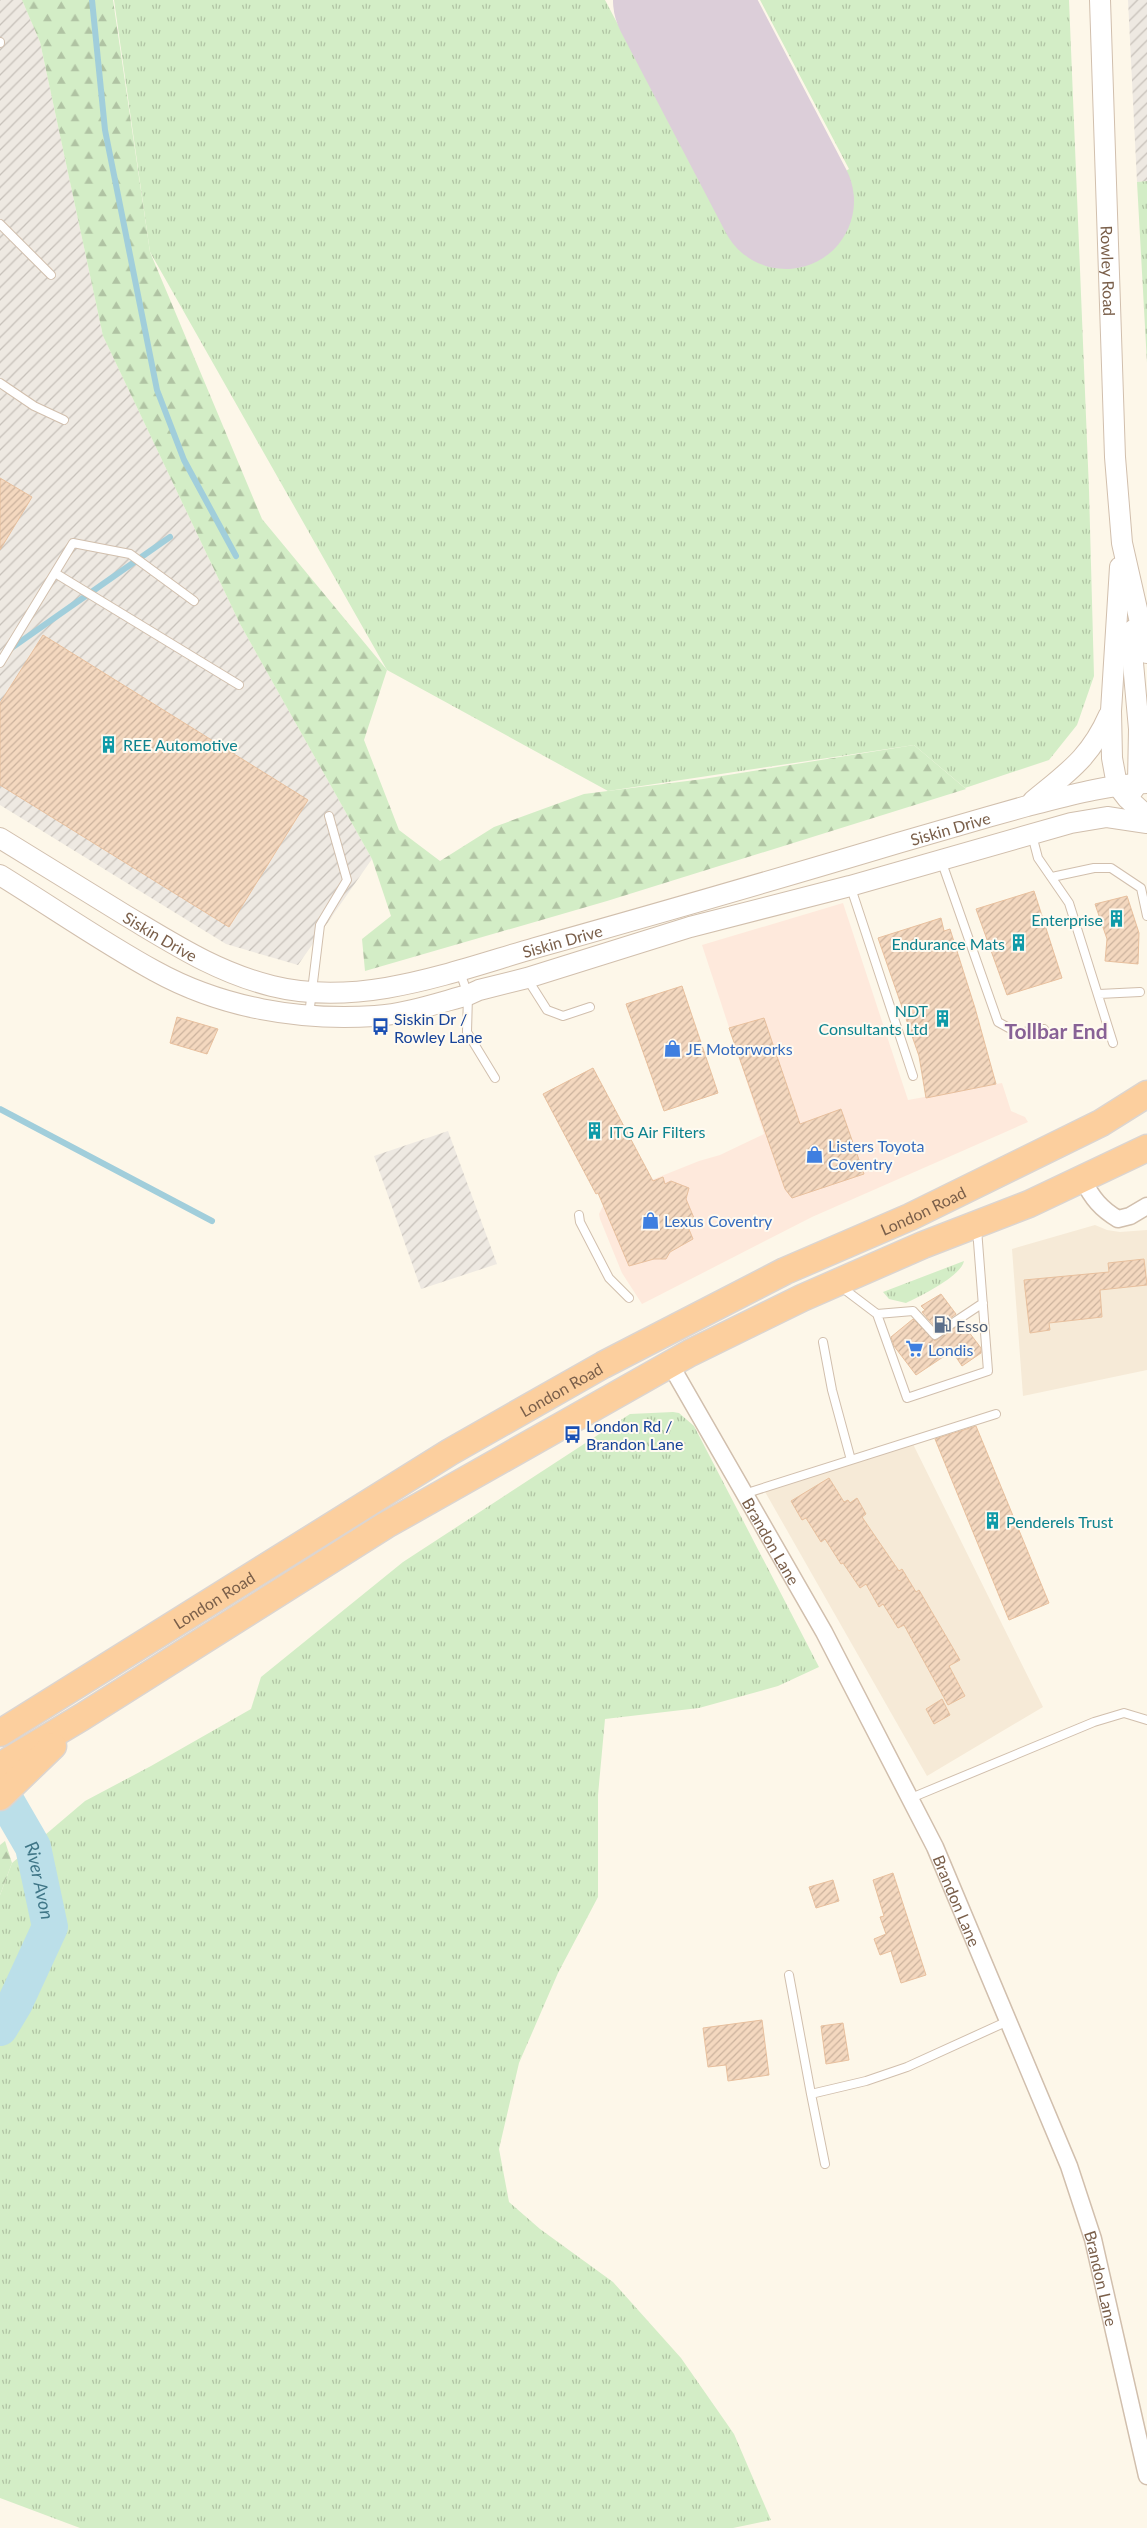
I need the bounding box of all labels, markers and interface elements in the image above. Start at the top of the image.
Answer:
street label: Rowley Road [1098,225,1120,316]
building icon: REE Automotive [99,734,119,754]
place label: REE Automotive [123,735,238,754]
street label: Siskin Drive [908,807,992,848]
street label: Siskin Drive [120,907,201,965]
building icon: Enterprise [1107,909,1127,929]
place label: Enterprise [1031,910,1103,929]
street label: Siskin Drive [520,920,604,961]
building icon: Endurance Mats [1009,933,1029,953]
place label: Endurance Mats [891,934,1005,953]
place label: NDT Consultants Ltd [818,1001,929,1038]
place label: Siskin Dr / Rowley Lane [394,1009,483,1046]
building icon: NDT Consultants Ltd [932,1009,952,1029]
bus stop icon: Siskin Dr / Rowley Lane [370,1017,390,1037]
district label: Tollbar End [1004,1018,1108,1043]
shop icon: JE Motorworks [662,1038,682,1058]
place label: JE Motorworks [686,1039,793,1058]
building icon: ITG Air Filters [585,1121,605,1141]
place label: ITG Air Filters [609,1122,705,1141]
place label: Listers Toyota Coventry [828,1136,924,1173]
shop icon: Listers Toyota Coventry [804,1144,824,1164]
street label: London Road [877,1182,969,1238]
shop icon: Lexus Coventry [640,1210,660,1230]
place label: Lexus Coventry [664,1211,773,1230]
fuel station icon: Esso [932,1315,952,1335]
place label: Esso [956,1316,988,1335]
supermarket icon: Londis [904,1339,924,1359]
place label: Londis [928,1340,973,1359]
street label: London Road [516,1358,606,1420]
place label: London Rd / Brandon Lane [586,1416,683,1453]
bus stop icon: London Rd / Brandon Lane [562,1424,582,1444]
street label: Brandon Lane [739,1494,804,1588]
building icon: Penderels Trust [982,1511,1002,1531]
place label: Penderels Trust [1006,1512,1114,1531]
street label: London Road [170,1567,258,1632]
water label: River Avon [21,1837,59,1921]
street label: Brandon Lane [930,1852,985,1949]
street label: Brandon Lane [1081,2228,1122,2328]

